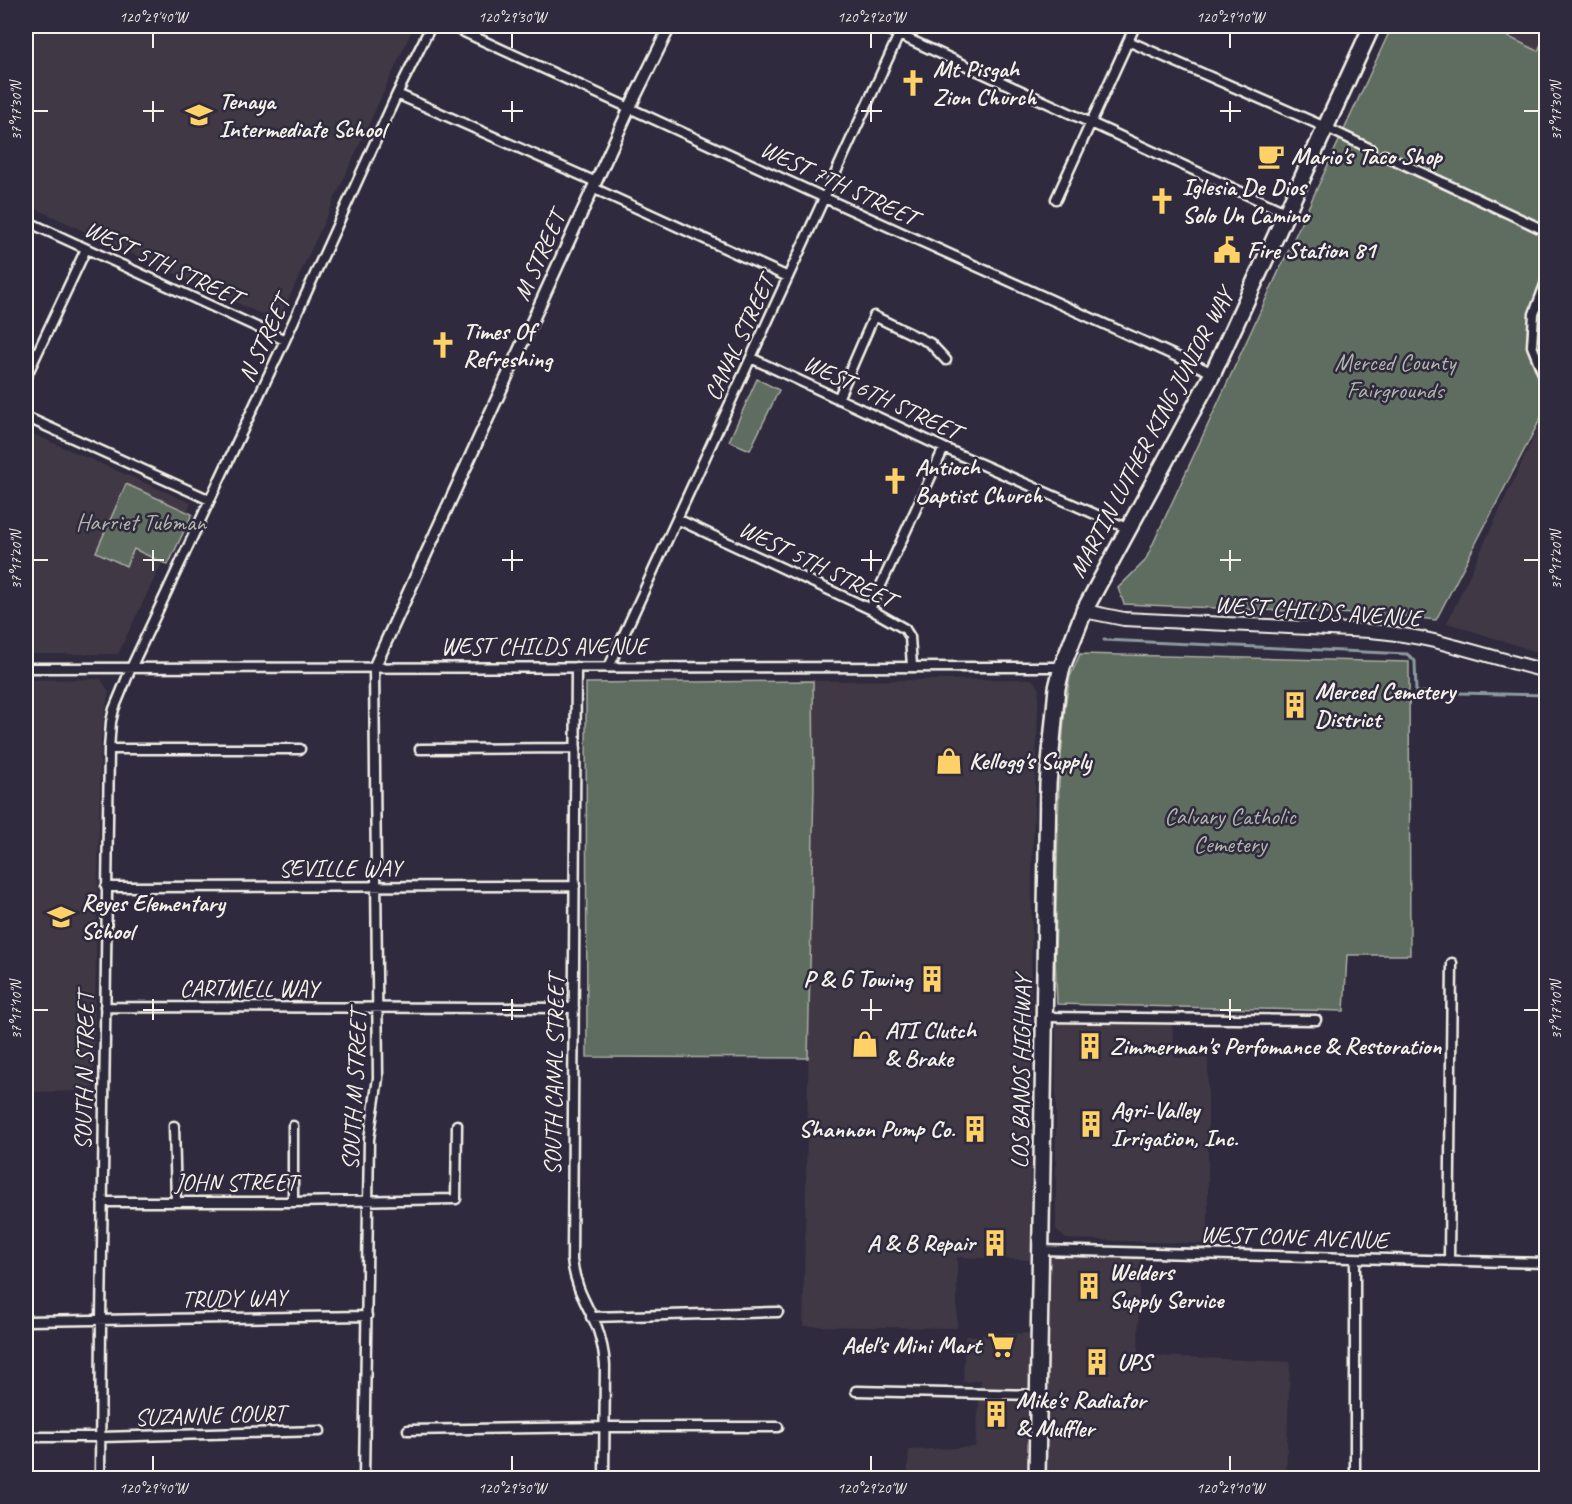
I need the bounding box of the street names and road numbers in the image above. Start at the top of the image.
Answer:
street label: WEST 7TH STREET [756,134,928,235]
street label: M STREET [506,201,574,305]
street label: WEST 5TH STREET [80,214,252,315]
street label: CANAL STREET [697,266,783,405]
street label: MARTIN LUTHER KING JUNIOR WAY [1062,279,1242,583]
street label: N STREET [231,286,299,387]
street label: WEST 6TH STREET [799,348,971,449]
street label: WEST 5TH STREET [734,513,905,617]
street label: WEST CHILDS AVENUE [1214,589,1425,633]
street label: WEST CHILDS AVENUE [441,631,650,661]
street label: SEVILLE WAY [278,853,404,883]
street label: SOUTH CANAL STREET [537,969,571,1176]
street label: LOS BANOS HIGHWAY [1004,970,1038,1169]
street label: CARTMELL WAY [180,973,322,1003]
street label: SOUTH N STREET [68,986,100,1150]
street label: SOUTH M STREET [335,1003,373,1171]
street label: JOHN STREET [174,1167,302,1197]
street label: WEST CONE AVENUE [1200,1219,1391,1255]
street label: TRUDY WAY [181,1282,290,1314]
street label: SUZANNE COURT [134,1397,291,1433]

